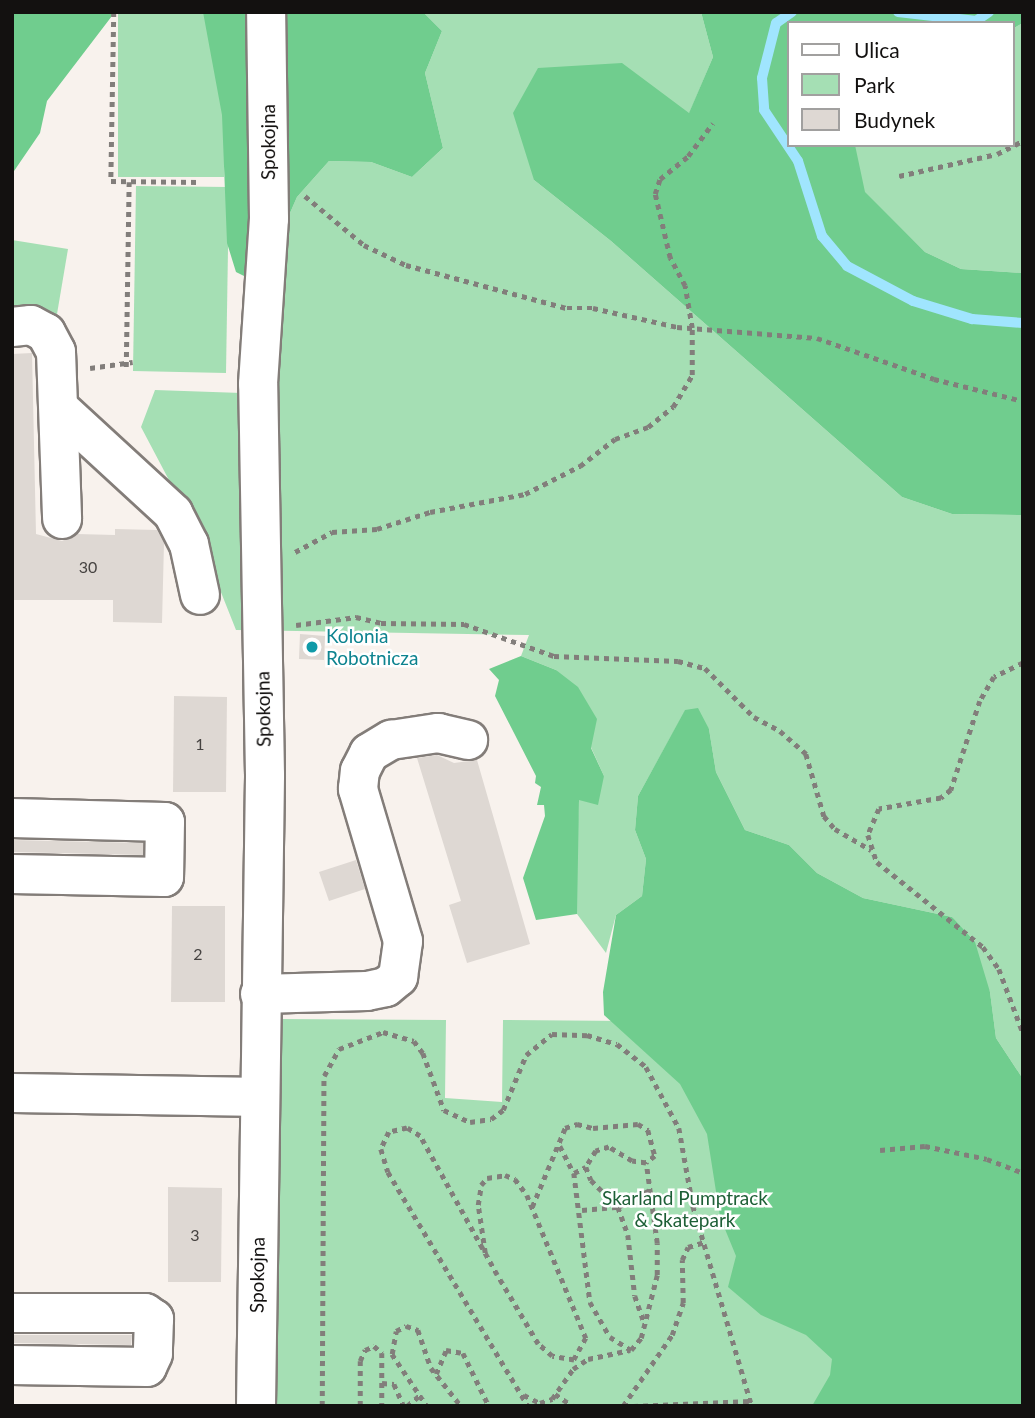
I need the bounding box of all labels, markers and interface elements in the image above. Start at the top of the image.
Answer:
legend [786,21,1014,147]
text: Ulica [854,37,900,62]
text: Park [854,72,895,97]
street label: Spokojna [257,104,279,180]
text: Budynek [854,107,935,132]
house number: 30 [79,557,97,577]
place label: Kolonia Robotnicza [326,625,418,669]
marker: Kolonia Robotnicza [304,639,320,655]
street label: Spokojna [251,671,275,747]
house number: 1 [195,734,205,754]
house number: 2 [193,944,203,964]
park label: Skarland Pumptrack & Skatepark [602,1187,768,1231]
house number: 3 [190,1225,200,1245]
street label: Spokojna [245,1237,269,1313]

